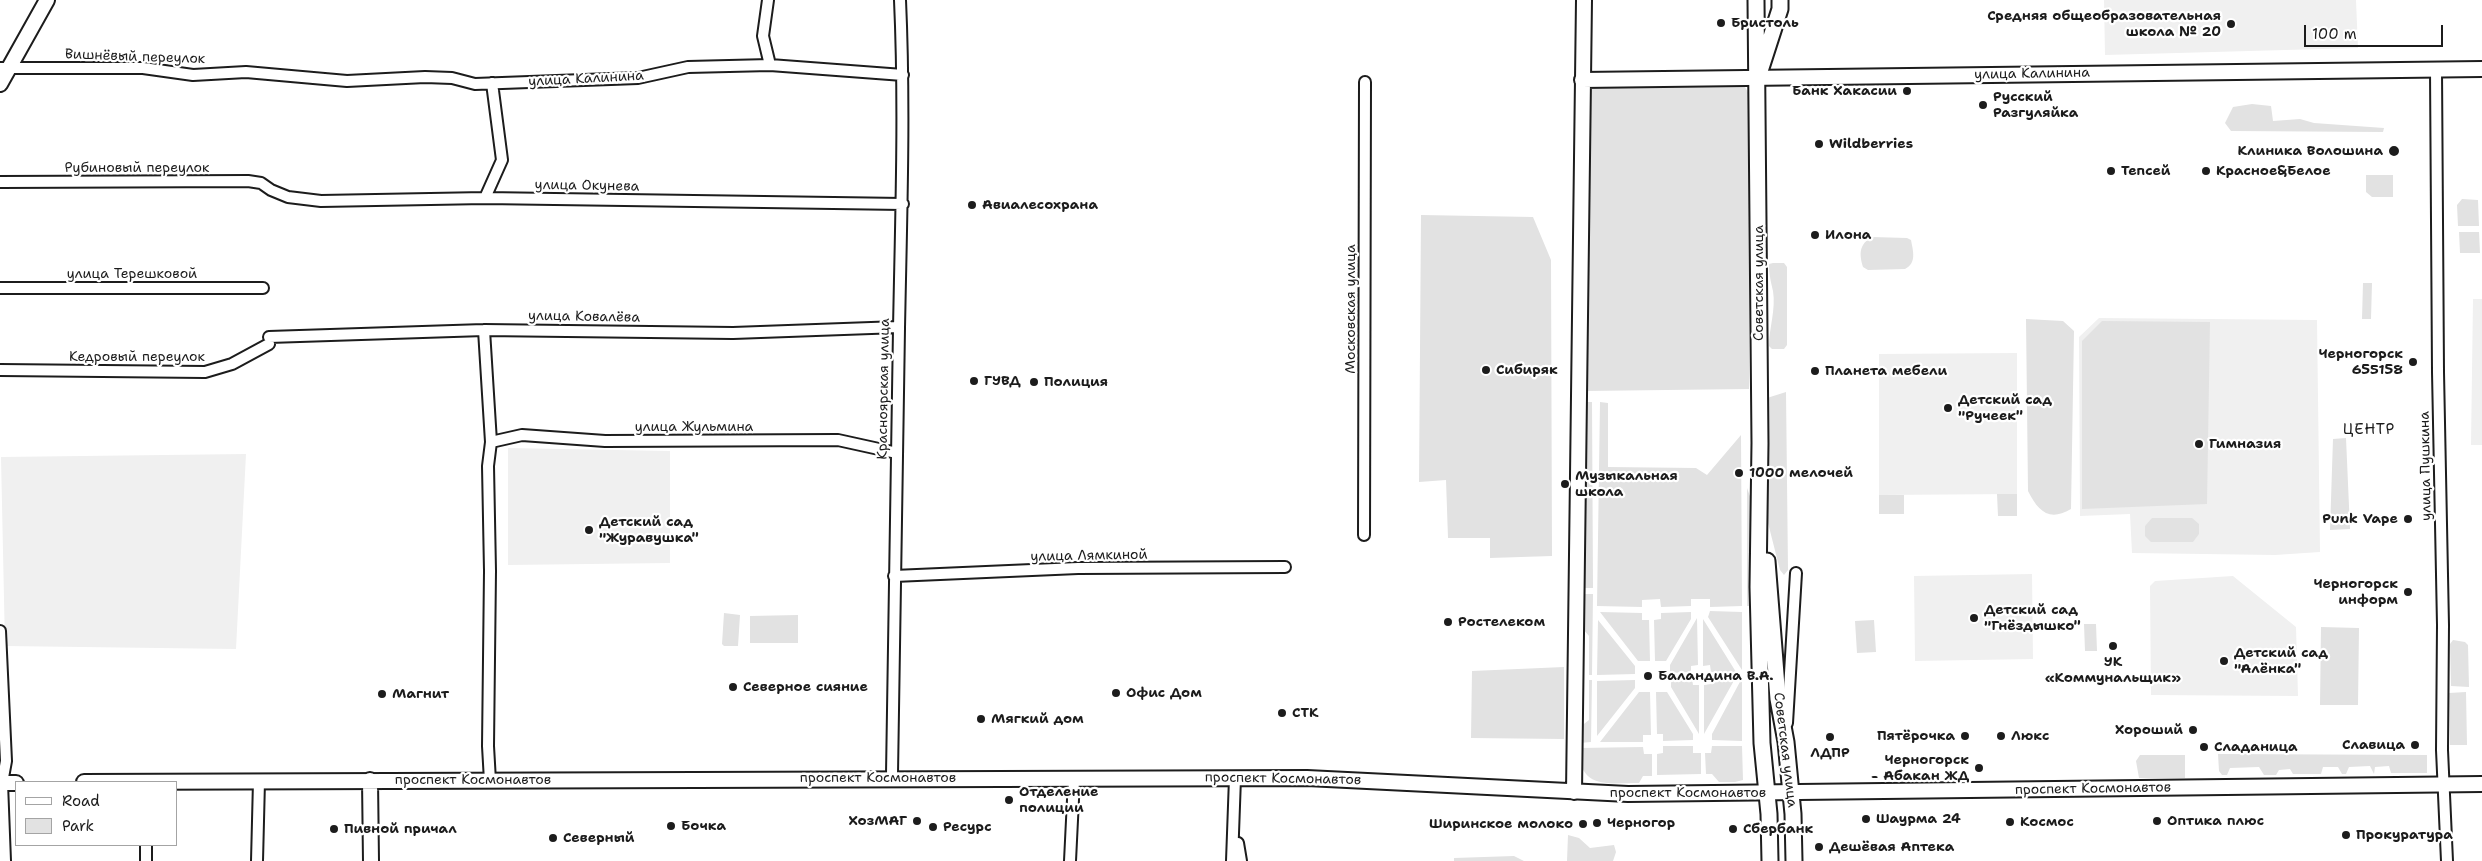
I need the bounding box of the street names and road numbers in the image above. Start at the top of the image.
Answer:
street label: Вишнёвый переулок [65,46,205,68]
street label: улица Калинина [1974,65,2090,83]
street label: улица Калинина [528,68,644,90]
street label: Рубиновый переулок [64,160,210,176]
street label: улица Окунева [535,177,639,195]
street label: Советская улица [1751,225,1767,341]
street label: Московская улица [1343,244,1359,374]
street label: улица Терешковой [67,266,197,282]
street label: улица Ковалёва [528,308,640,326]
street label: Красноярская улица [874,318,894,460]
street label: Кедровый переулок [69,349,205,365]
street label: улица Пушкина [2417,411,2435,521]
street label: улица Жульмина [635,419,753,435]
street label: улица Лямкиной [1030,547,1148,565]
street label: Советская улица [1770,692,1800,808]
street label: проспект Космонавтов [1205,769,1361,789]
street label: проспект Космонавтов [800,770,956,786]
street label: проспект Космонавтов [395,772,551,788]
street label: проспект Космонавтов [2015,779,2171,799]
street label: проспект Космонавтов [1610,785,1766,801]

